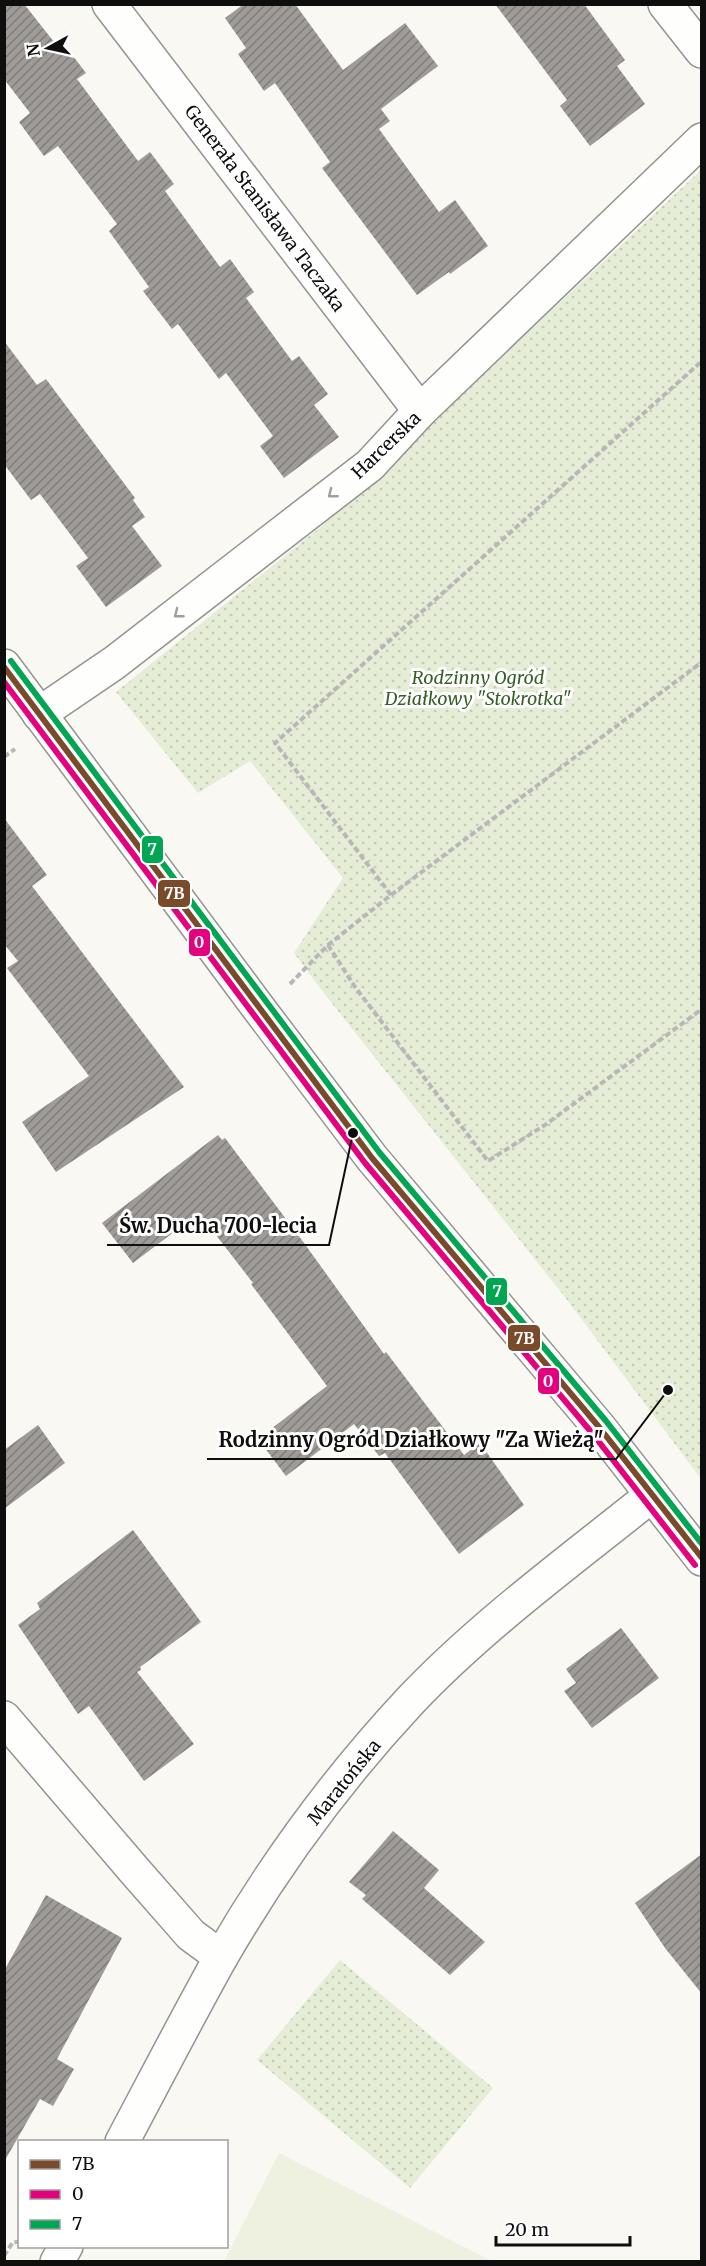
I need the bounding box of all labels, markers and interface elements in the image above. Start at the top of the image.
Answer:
north arrow [18,18,78,78]
text: N [22,42,44,58]
street label: Generała Stanisława Taczaka [180,100,350,316]
street label: Harcerska [347,406,426,484]
one-way arrow [328,487,339,498]
one-way arrow [174,606,185,617]
park label: Rodzinny Ogród Działkowy "Stokrotka" [384,666,571,710]
line badge: 7 [141,835,164,864]
text: 7 [147,839,157,859]
line badge: 7B [157,879,191,908]
text: 7B [164,883,184,903]
line badge: 0 [188,928,211,957]
text: 0 [194,932,204,952]
callout: Św. Ducha 700-lecia [107,1207,329,1245]
text: Św. Ducha 700-lecia [119,1211,317,1238]
line badge: 7 [485,1277,508,1306]
text: 7 [492,1281,502,1301]
line badge: 7B [507,1324,541,1352]
text: 7B [514,1328,534,1348]
line badge: 0 [537,1367,560,1395]
text: 0 [543,1371,553,1391]
callout: Rodzinny Ogród Działkowy "Za Wieżą" [207,1421,616,1459]
text: Rodzinny Ogród Działkowy "Za Wieżą" [218,1427,604,1452]
street label: Maratońska [302,1734,386,1830]
legend [18,2140,228,2248]
text: 7B [72,2152,94,2175]
text: 0 [72,2182,84,2205]
scale bar [496,2209,630,2247]
text: 7 [72,2212,82,2235]
text: 20 m [505,2218,549,2241]

